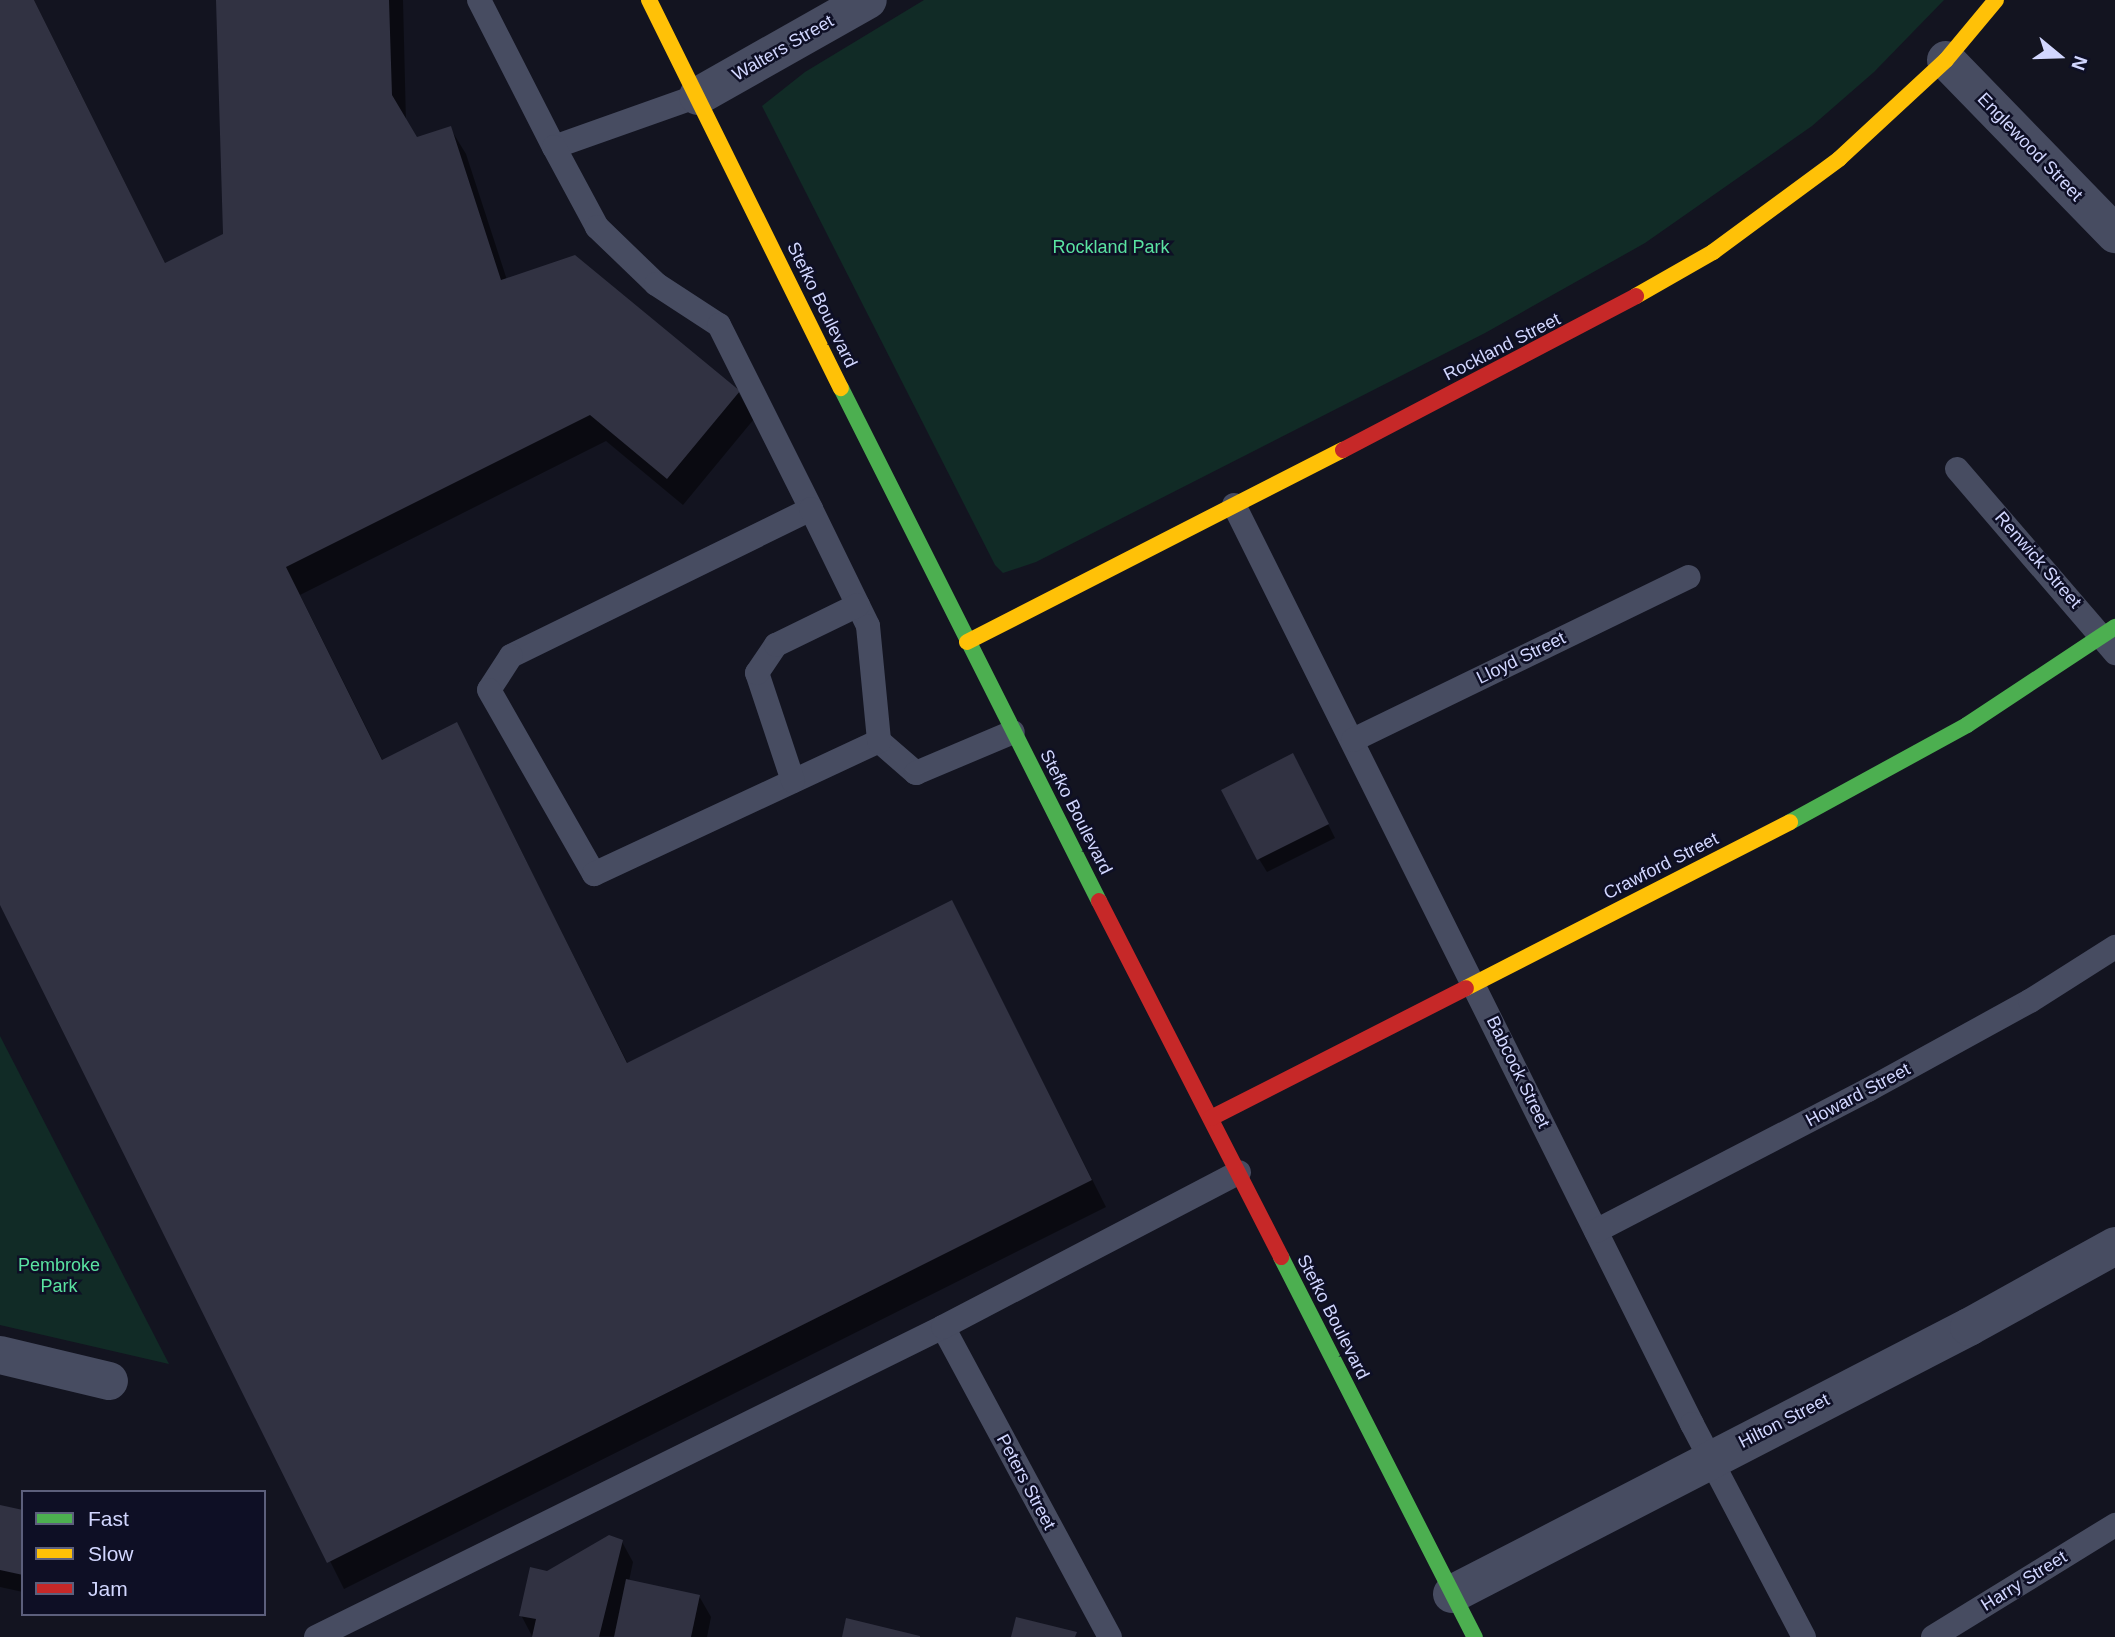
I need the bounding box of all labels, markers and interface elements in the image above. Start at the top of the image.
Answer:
street label: Walters Street [729,10,837,86]
north arrow [2024,21,2094,91]
text: N [2067,53,2091,73]
street label: Englewood Street [1973,88,2087,206]
park label: Rockland Park [1052,236,1170,258]
street label: Stefko Boulevard [782,239,862,371]
street label: Rockland Street [1440,308,1564,386]
street label: Renwick Street [1990,507,2086,613]
street label: Lloyd Street [1473,627,1569,689]
street label: Stefko Boulevard [1035,746,1117,878]
street label: Crawford Street [1600,828,1722,904]
street label: Babcock Street [1482,1012,1554,1132]
street label: Howard Street [1802,1058,1914,1132]
street label: Stefko Boulevard [1292,1251,1374,1383]
park label: Pembroke Park [18,1255,100,1298]
street label: Hilton Street [1735,1389,1833,1453]
street label: Peters Street [992,1431,1060,1533]
legend [21,1490,266,1616]
text: Fast [88,1507,129,1530]
text: Slow [88,1542,134,1565]
street label: Harry Street [1977,1546,2071,1616]
text: Jam [88,1577,128,1600]

